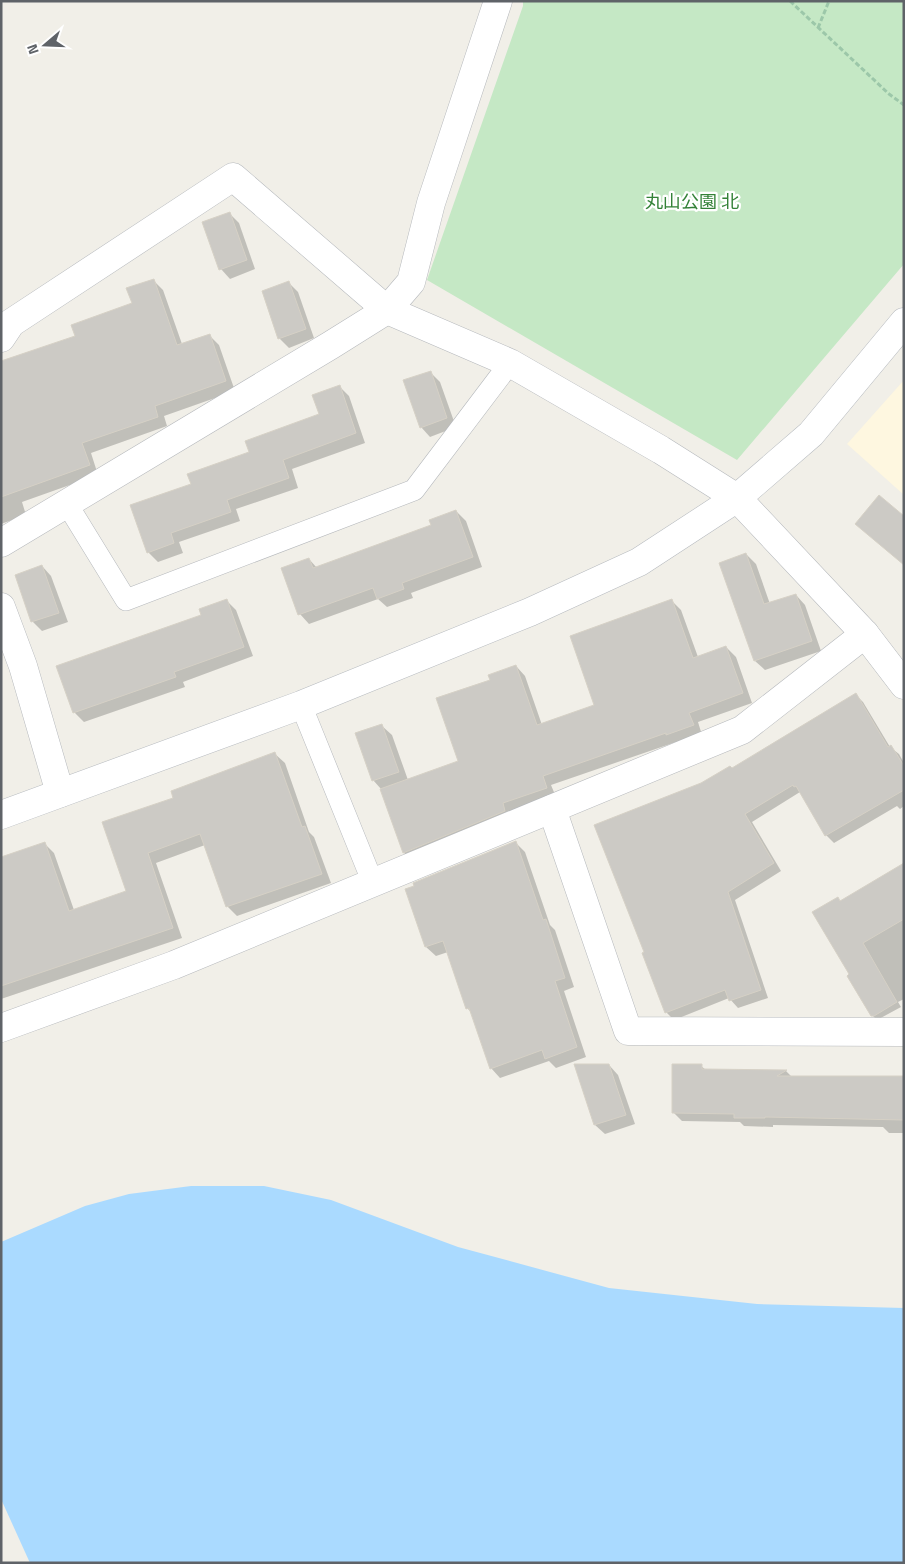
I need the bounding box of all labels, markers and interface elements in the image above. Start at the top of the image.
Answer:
north arrow [20,20,70,70]
text: N [21,41,44,57]
park label: 丸山公園 北 [645,188,739,215]

